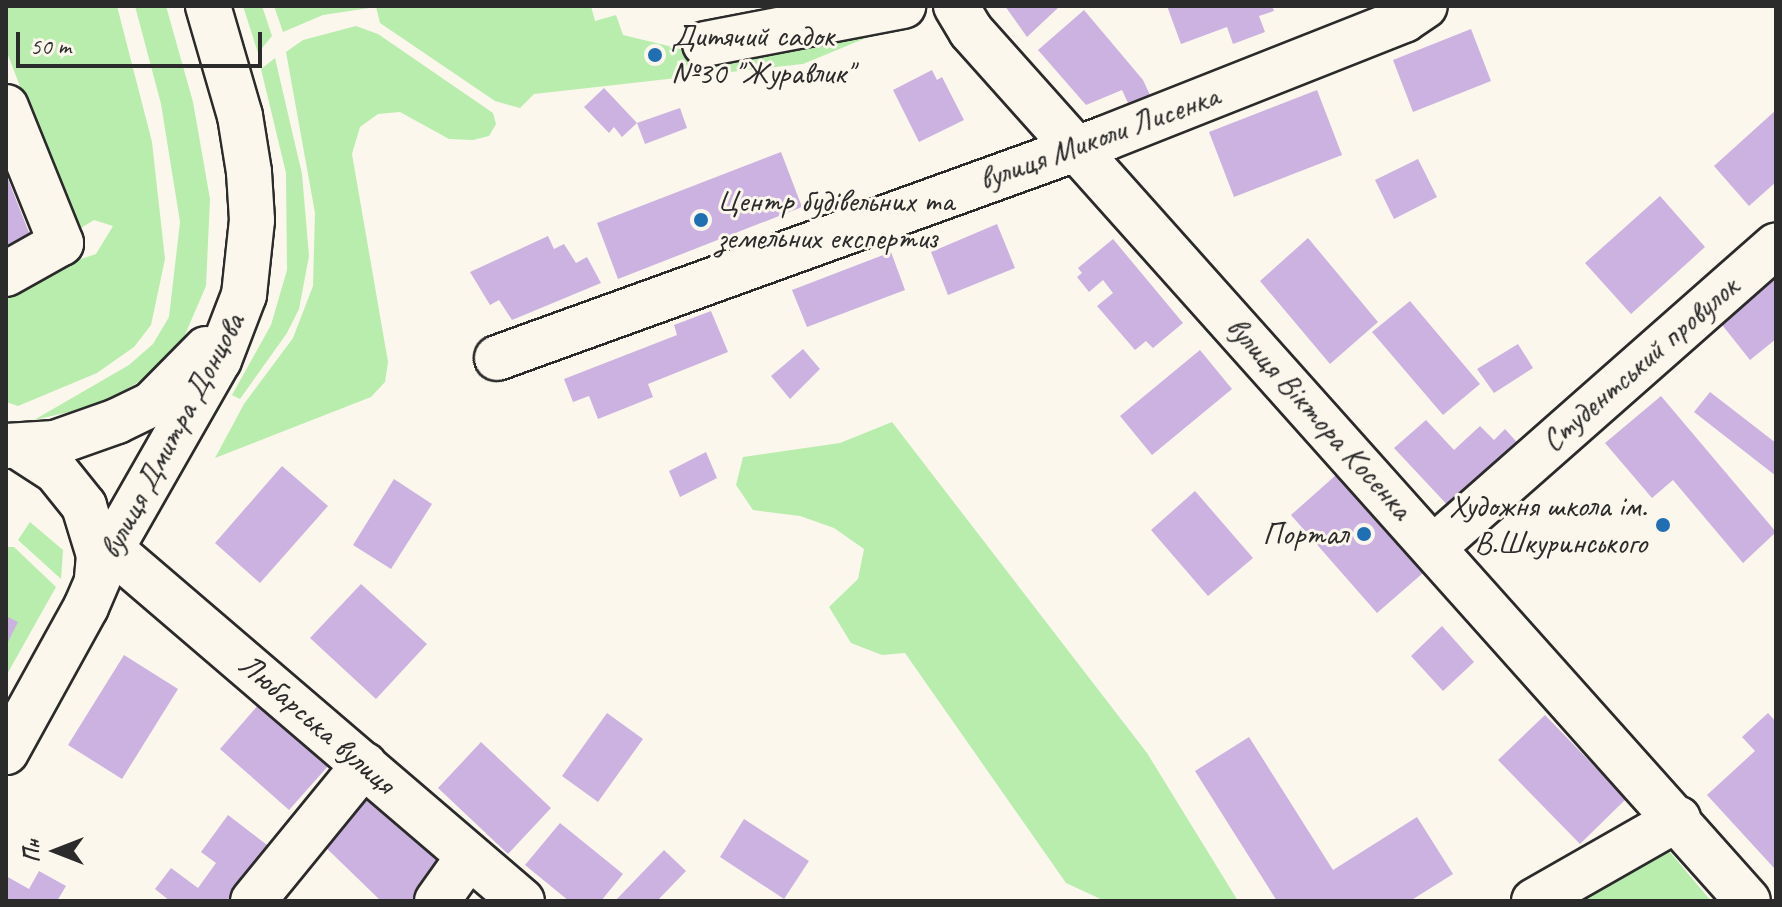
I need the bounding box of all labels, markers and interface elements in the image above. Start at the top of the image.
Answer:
scale bar [20,16,266,66]
place label: Дитячий садок №30 "Журавлик" [671,18,853,93]
text: 50 m [30,31,71,61]
marker: Дитячий садок №30 "Журавлик" [646,46,664,64]
street label: вулиця Миколи Лисенка [974,77,1224,199]
place label: Центр будівельних та земельних експертиз [717,183,954,258]
marker: Центр будівельних та земельних експертиз [692,211,710,229]
street label: Студентський провулок [1534,268,1746,460]
street label: вулиця Дмитра Донцова [91,307,253,565]
street label: вулиця Віктора Косенка [1218,309,1420,527]
place label: Художня школа ім. В.Шкуринського [1449,488,1647,563]
place label: Портал [1263,515,1348,553]
marker: Художня школа ім. В.Шкуринського [1654,516,1672,534]
marker: Портал [1355,525,1373,543]
street label: Любарська вулиця [231,646,403,802]
north arrow [16,811,96,891]
text: Пн [18,840,46,863]

